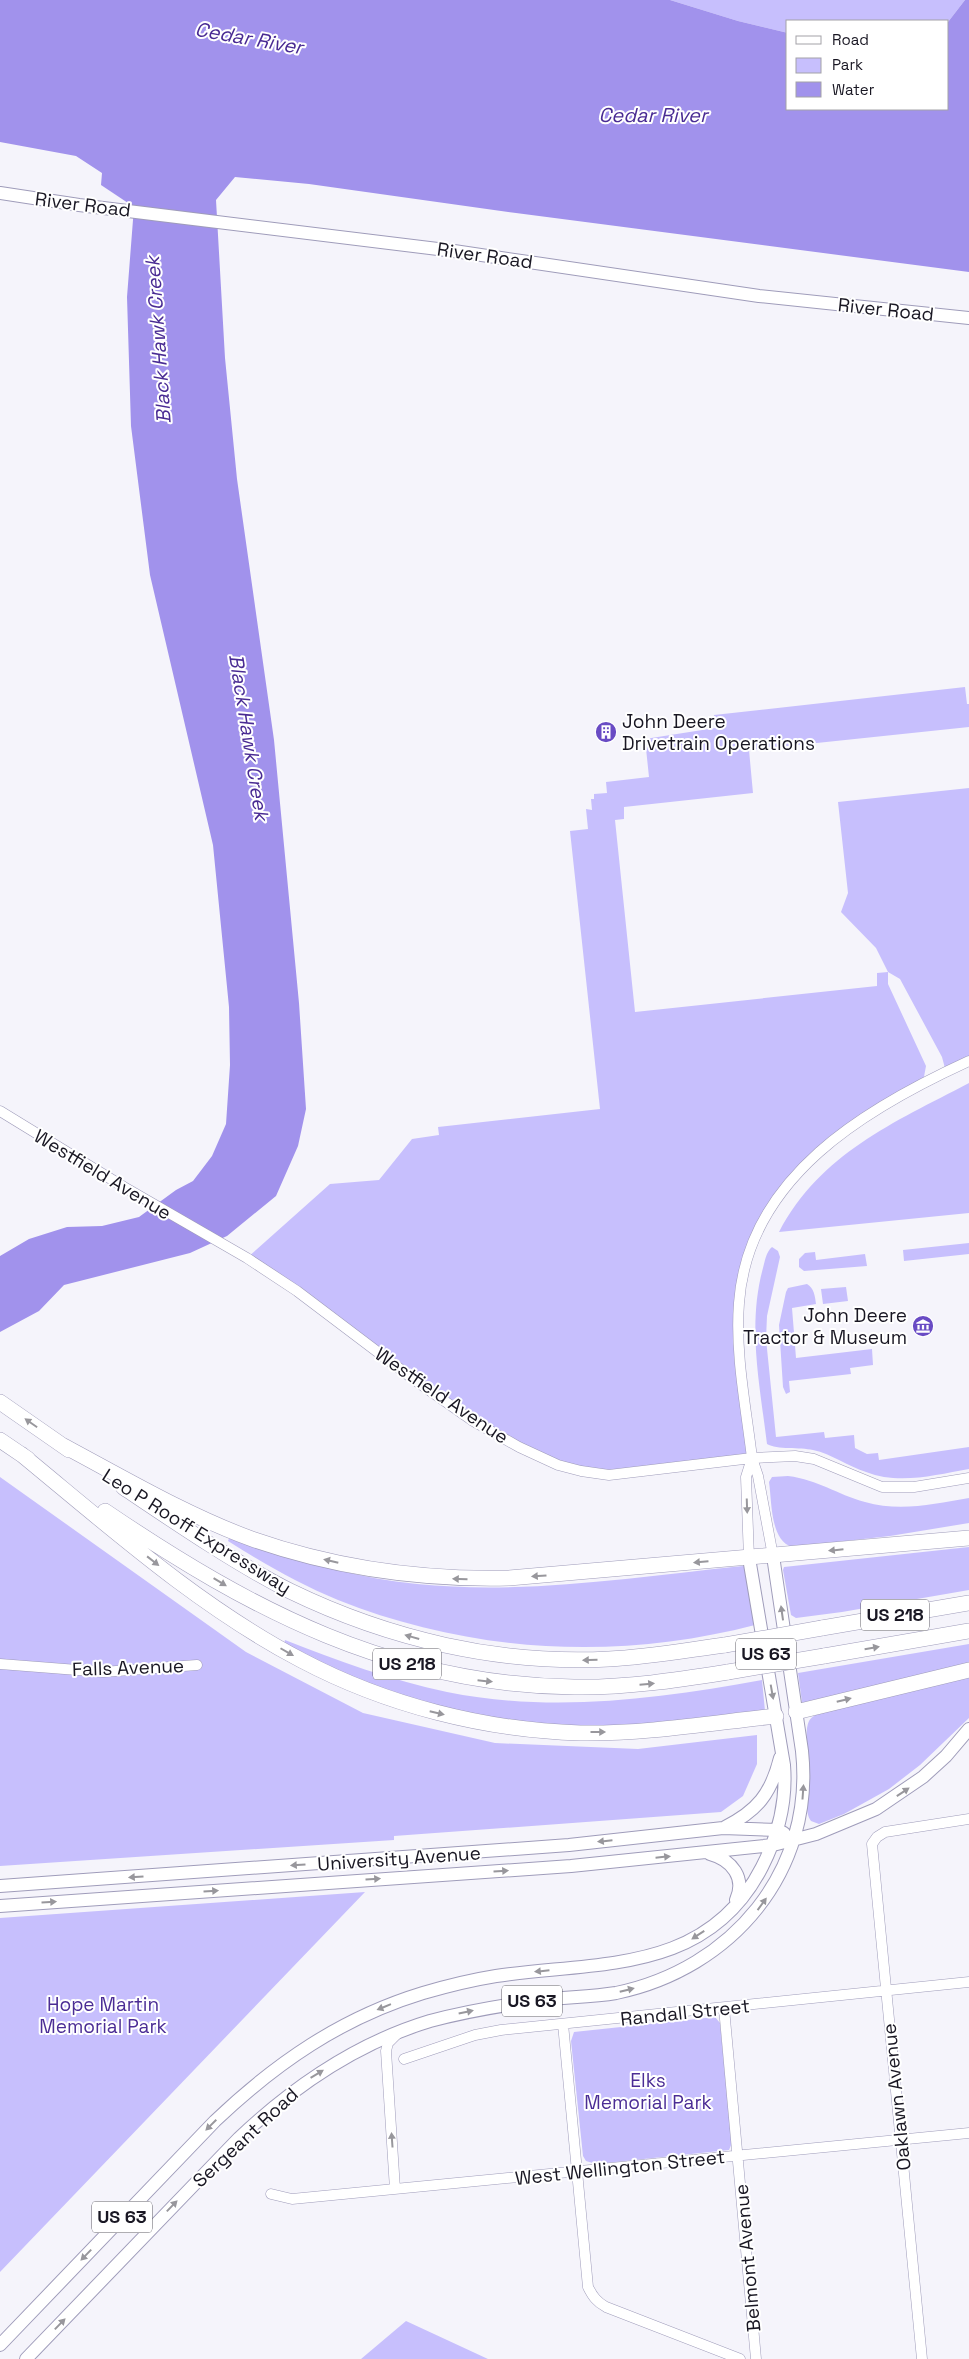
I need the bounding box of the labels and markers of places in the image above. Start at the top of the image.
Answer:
place label: John Deere Drivetrain Operations [622,709,815,756]
building icon: John Deere Drivetrain Operations [594,720,618,744]
place label: John Deere Tractor & Museum [743,1303,907,1350]
museum icon: John Deere Tractor & Museum [911,1314,935,1338]

